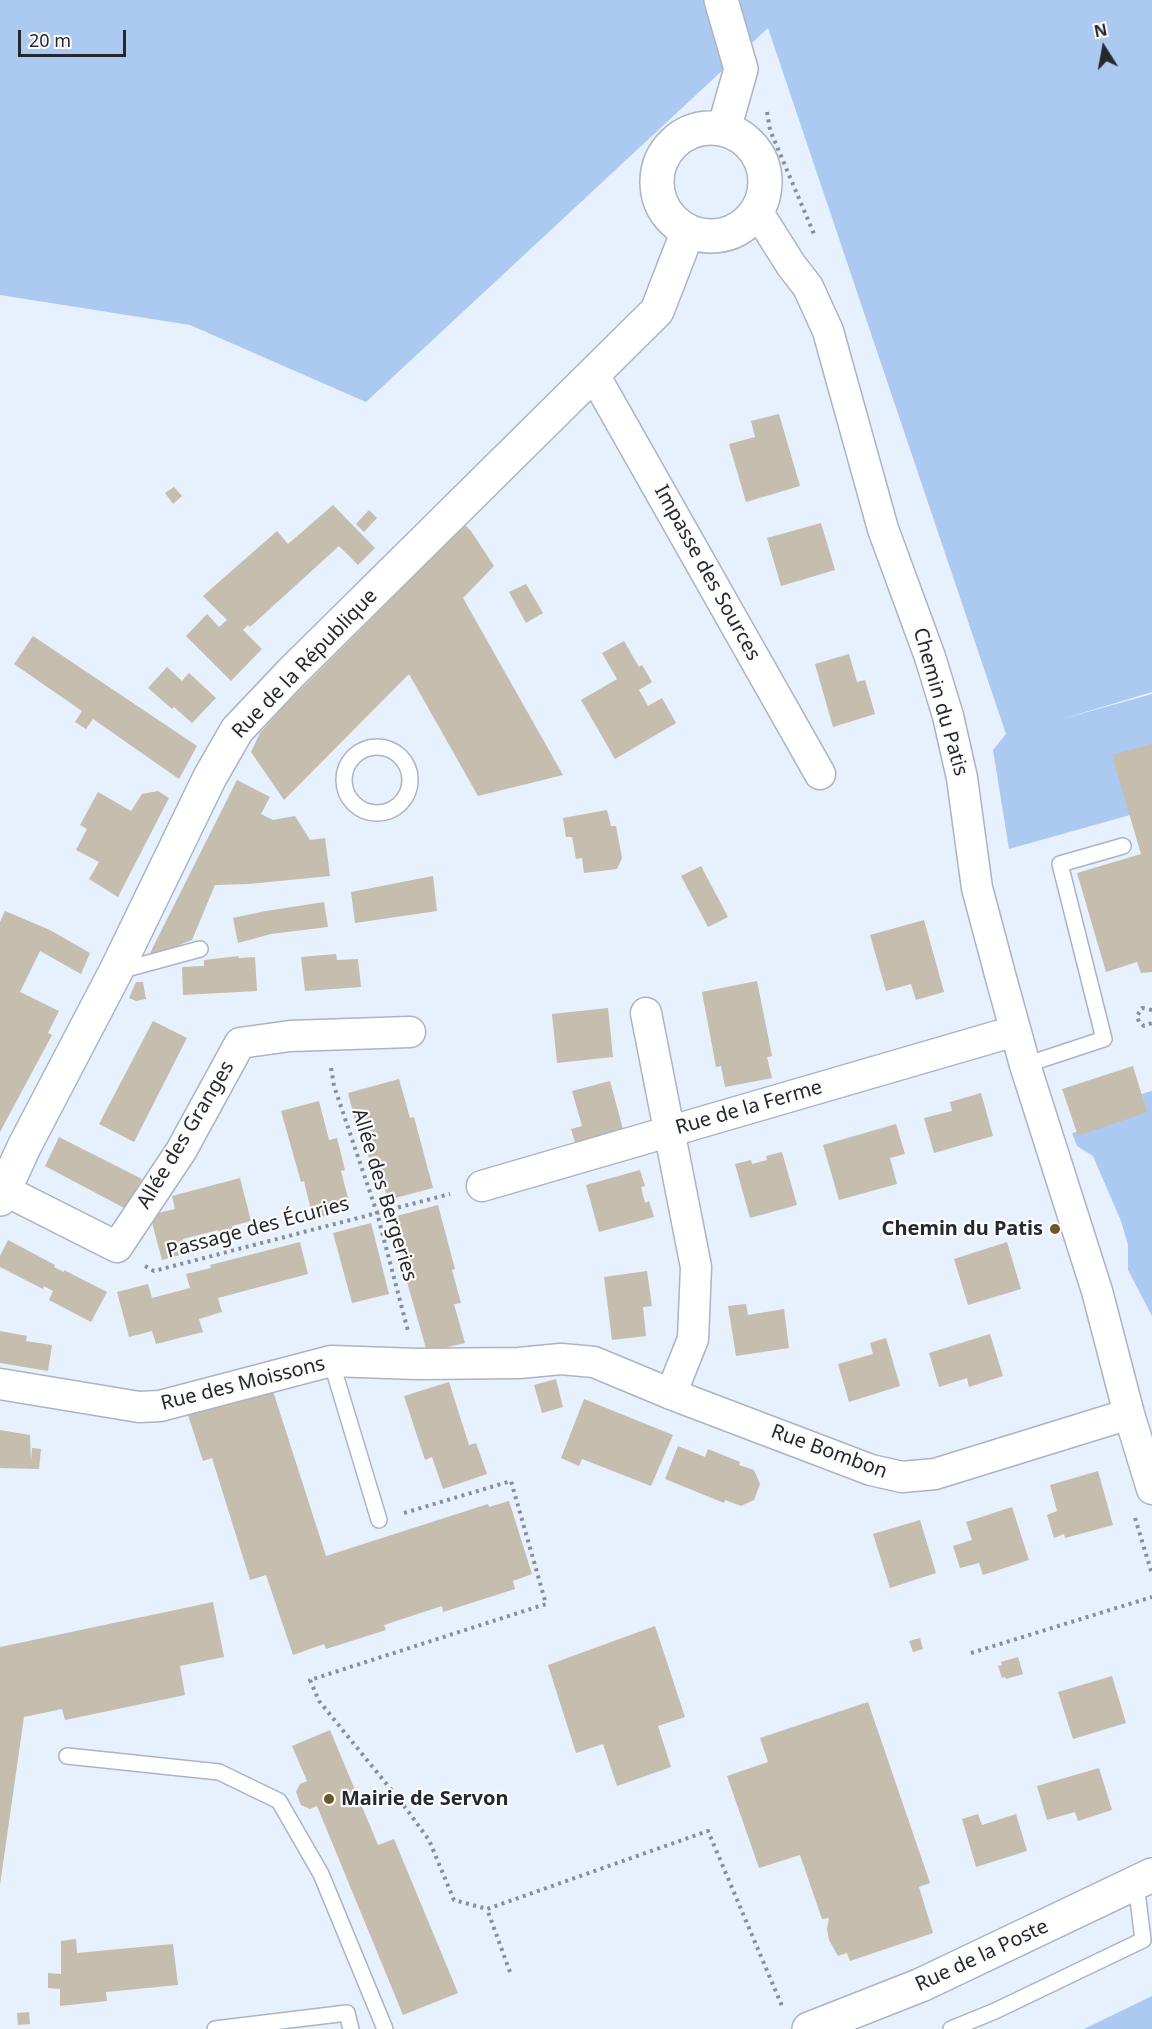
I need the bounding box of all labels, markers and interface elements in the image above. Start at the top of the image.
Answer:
scale bar [21,18,129,56]
north arrow [1074,18,1134,78]
text: N [1092,18,1109,42]
text: 20 m [29,28,71,52]
street label: Impasse des Sources [649,481,765,665]
street label: Rue de la République [227,584,383,744]
street label: Chemin du Patis [907,625,973,779]
street label: Allée des Granges [132,1057,240,1213]
street label: Rue de la Ferme [673,1076,825,1140]
street label: Allée des Bergeries [346,1106,422,1284]
street label: Passage des Écuries [164,1192,352,1264]
place label: Chemin du Patis [882,1217,1043,1241]
marker: Chemin du Patis [1048,1222,1062,1236]
street label: Rue des Moissons [158,1352,328,1416]
street label: Rue Bombon [768,1420,890,1484]
place label: Mairie de Servon [341,1787,508,1811]
marker: Mairie de Servon [322,1792,336,1806]
street label: Rue de la Poste [912,1915,1052,1997]

